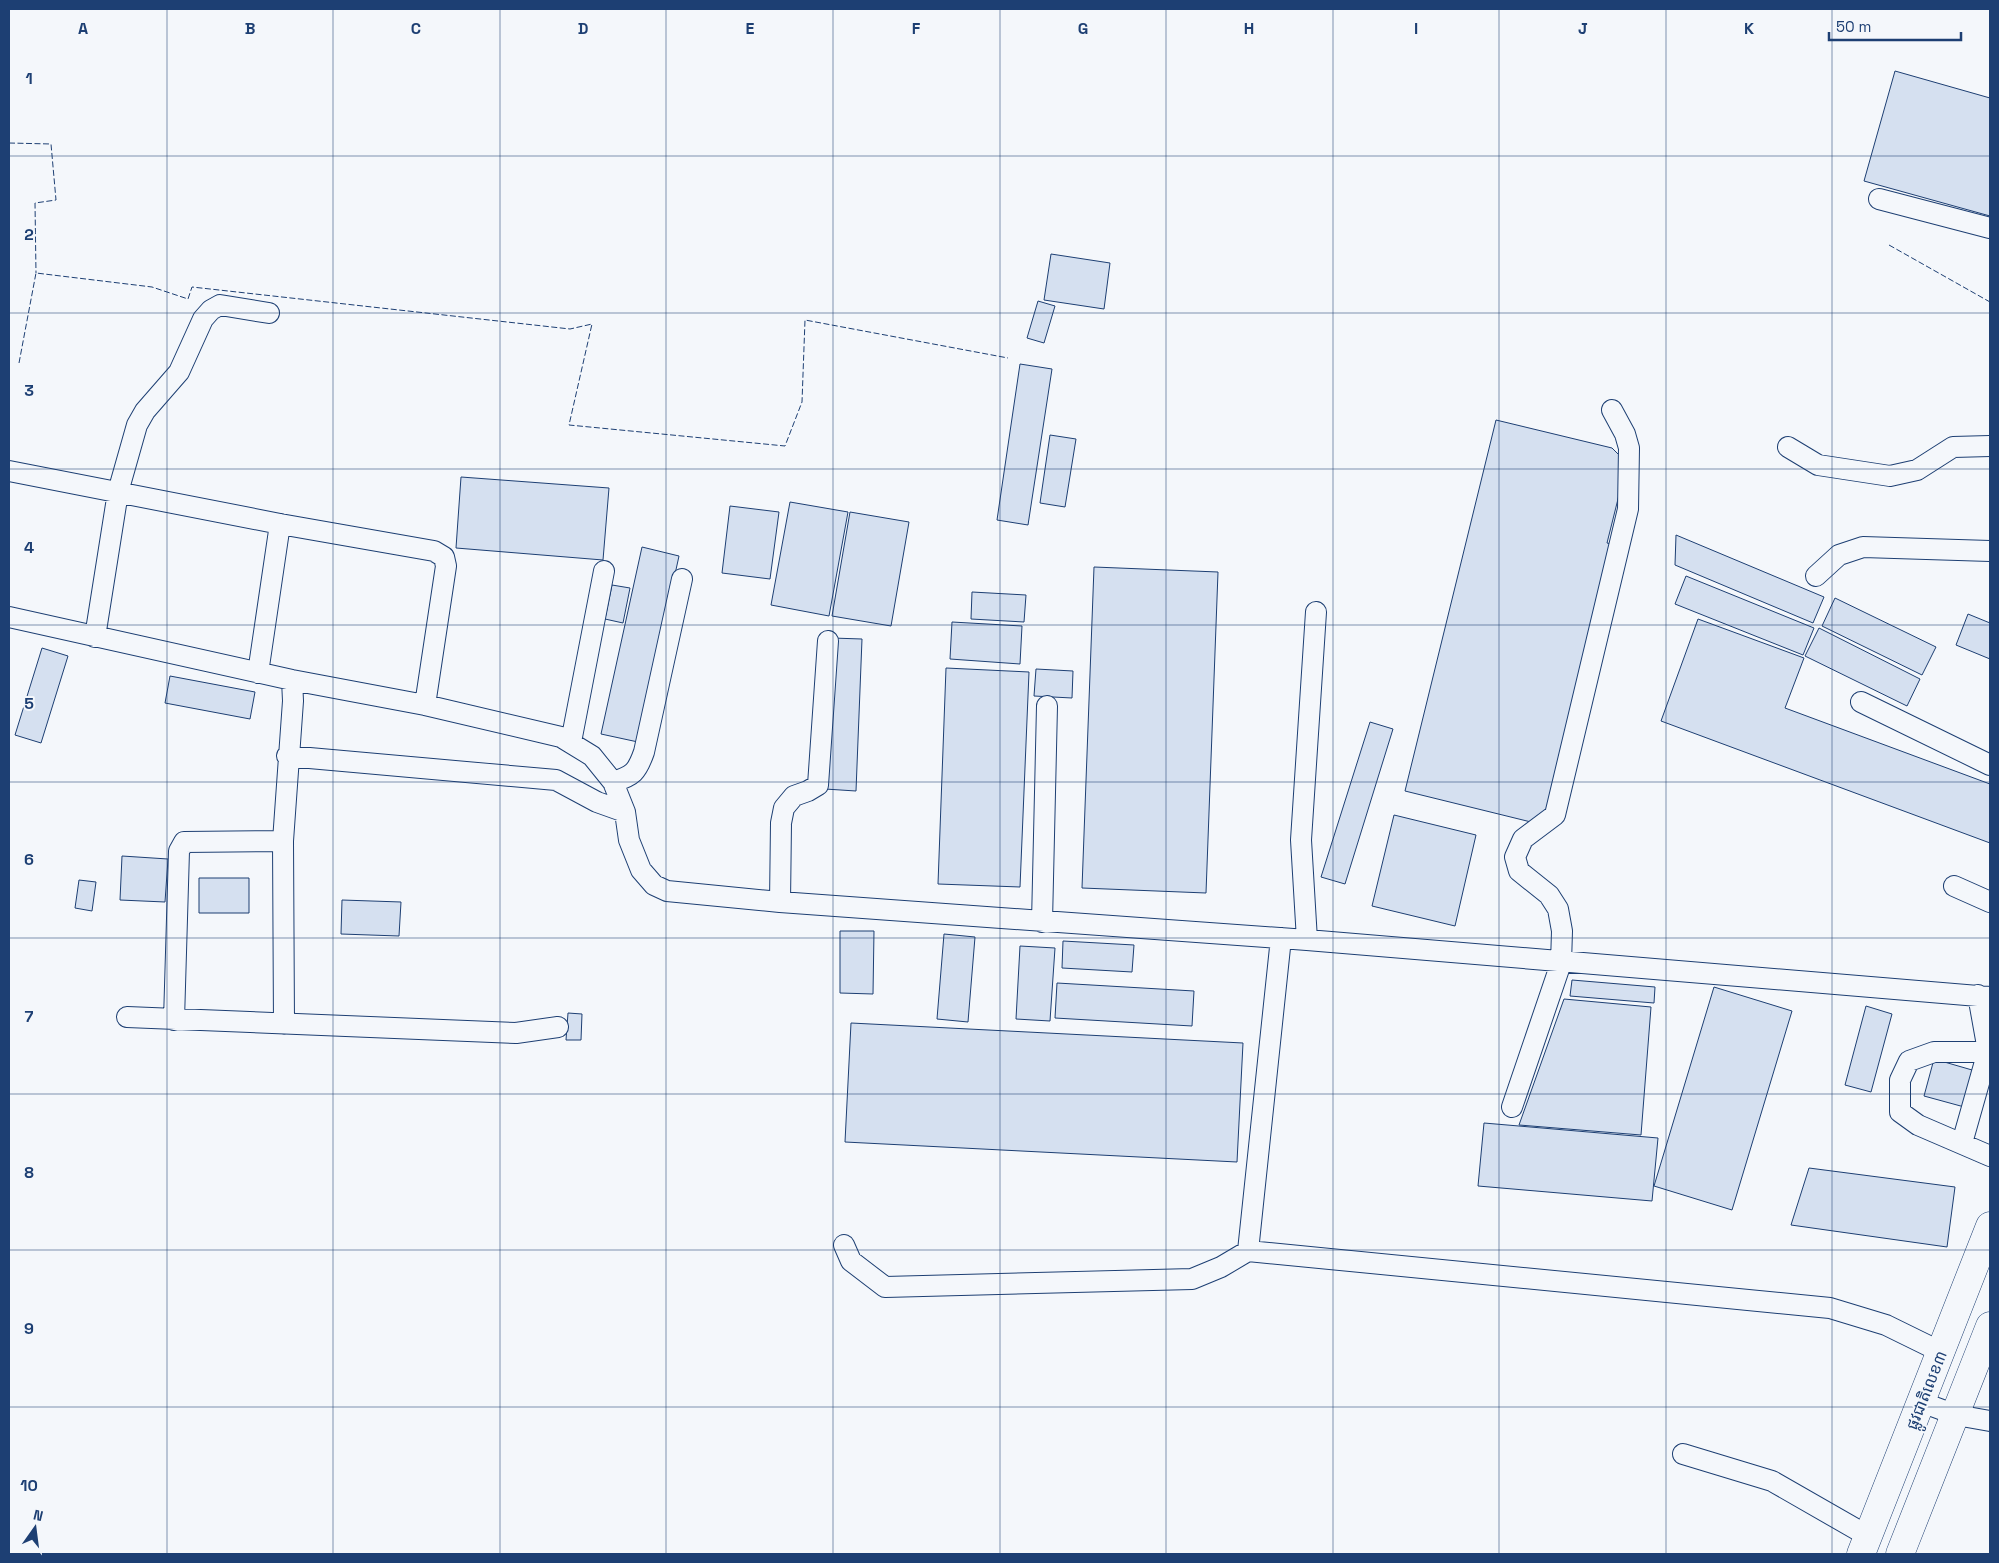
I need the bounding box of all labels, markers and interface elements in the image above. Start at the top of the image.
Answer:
scale bar [1829,10,1962,42]
text: 50 m [1836,17,1871,36]
text: A [78,18,88,39]
text: B [245,18,255,39]
text: C [411,18,421,39]
text: D [578,18,588,39]
text: E [746,18,755,39]
text: F [912,18,921,39]
text: G [1078,18,1088,39]
text: H [1244,18,1254,39]
text: I [1414,18,1418,39]
text: J [1578,18,1588,39]
text: K [1744,18,1754,39]
text: 1 [25,68,33,89]
text: 2 [24,224,34,245]
text: 3 [24,380,34,401]
text: 4 [24,537,34,558]
text: 5 [24,693,34,714]
text: 6 [24,849,34,870]
text: 7 [25,1006,34,1027]
text: 8 [24,1162,34,1183]
text: 9 [24,1318,34,1339]
street label: ផ្លូវជាតិលេខ៣ [1901,1347,1955,1434]
text: 10 [20,1475,38,1496]
north arrow [10,1503,60,1553]
text: N [31,1506,45,1525]

